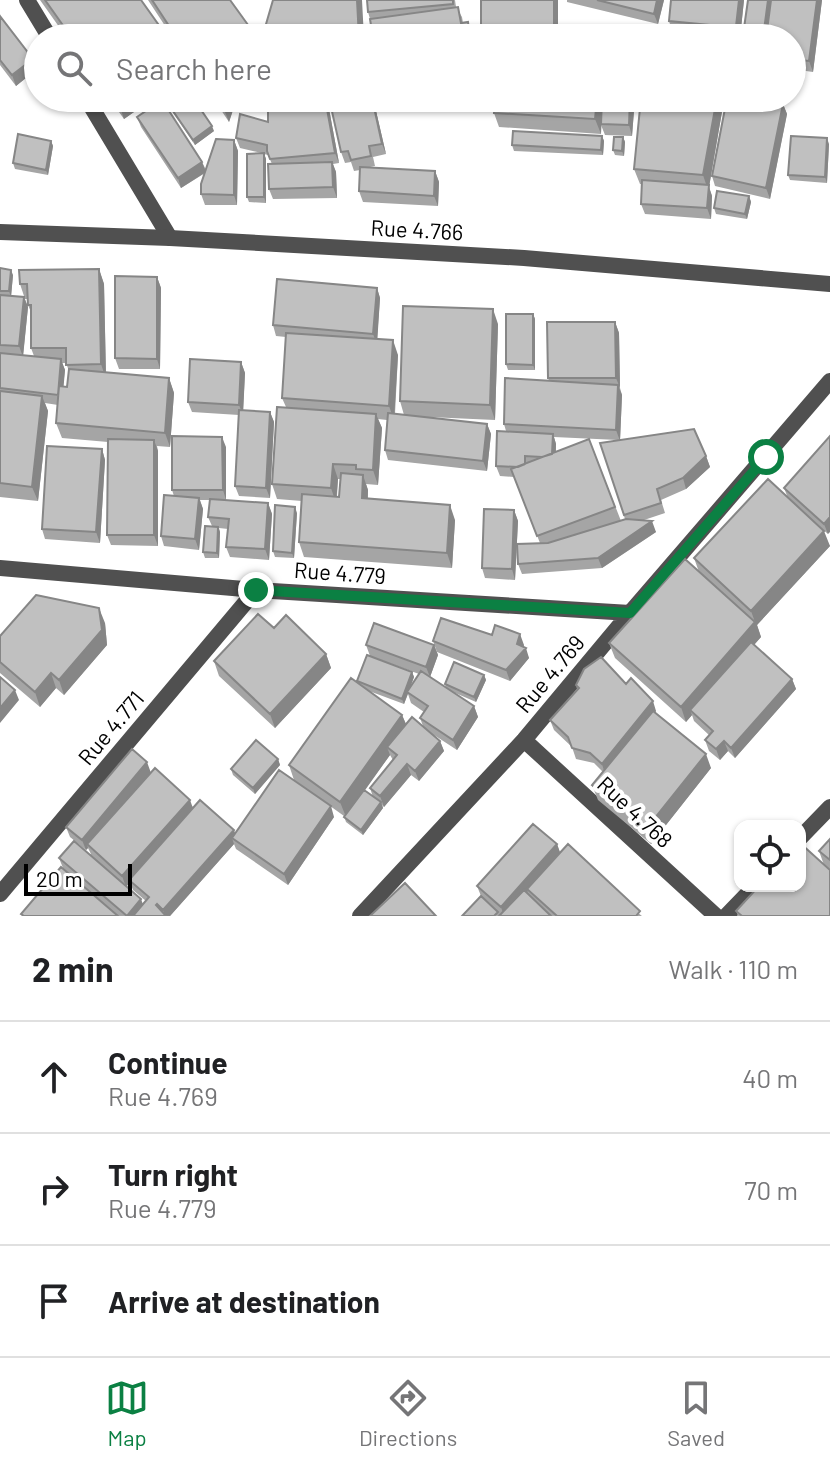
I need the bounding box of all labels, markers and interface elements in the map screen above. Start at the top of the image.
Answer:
search box [24,24,806,112]
icon: search [52,46,96,90]
text: Search here [116,50,272,86]
street label: Rue 4.766 [370,214,464,244]
route start [748,439,784,475]
street label: Rue 4.779 [293,556,387,588]
route end [238,572,274,608]
street label: Rue 4.769 [509,629,589,717]
street label: Rue 4.771 [72,685,149,769]
street label: Rue 4.768 [593,770,678,852]
map controls [734,820,806,892]
button: locate [734,820,806,892]
scale bar [24,860,132,896]
text: 20 m [36,865,83,891]
text: 2 min [32,948,114,989]
text: Walk · 110 m [669,953,798,984]
text: Continue [108,1044,228,1080]
icon: ahead [32,1055,76,1099]
text: 40 m [742,1062,798,1093]
text: Rue 4.769 [108,1080,218,1111]
text: Turn right [108,1156,238,1192]
icon: right [32,1167,76,1211]
text: 70 m [744,1174,798,1205]
text: Rue 4.779 [108,1192,217,1223]
icon: arrive [32,1279,76,1323]
text: Arrive at destination [108,1283,380,1319]
tab: Map [105,1376,149,1450]
tab: Directions [359,1376,457,1450]
tab: Saved [667,1376,725,1450]

